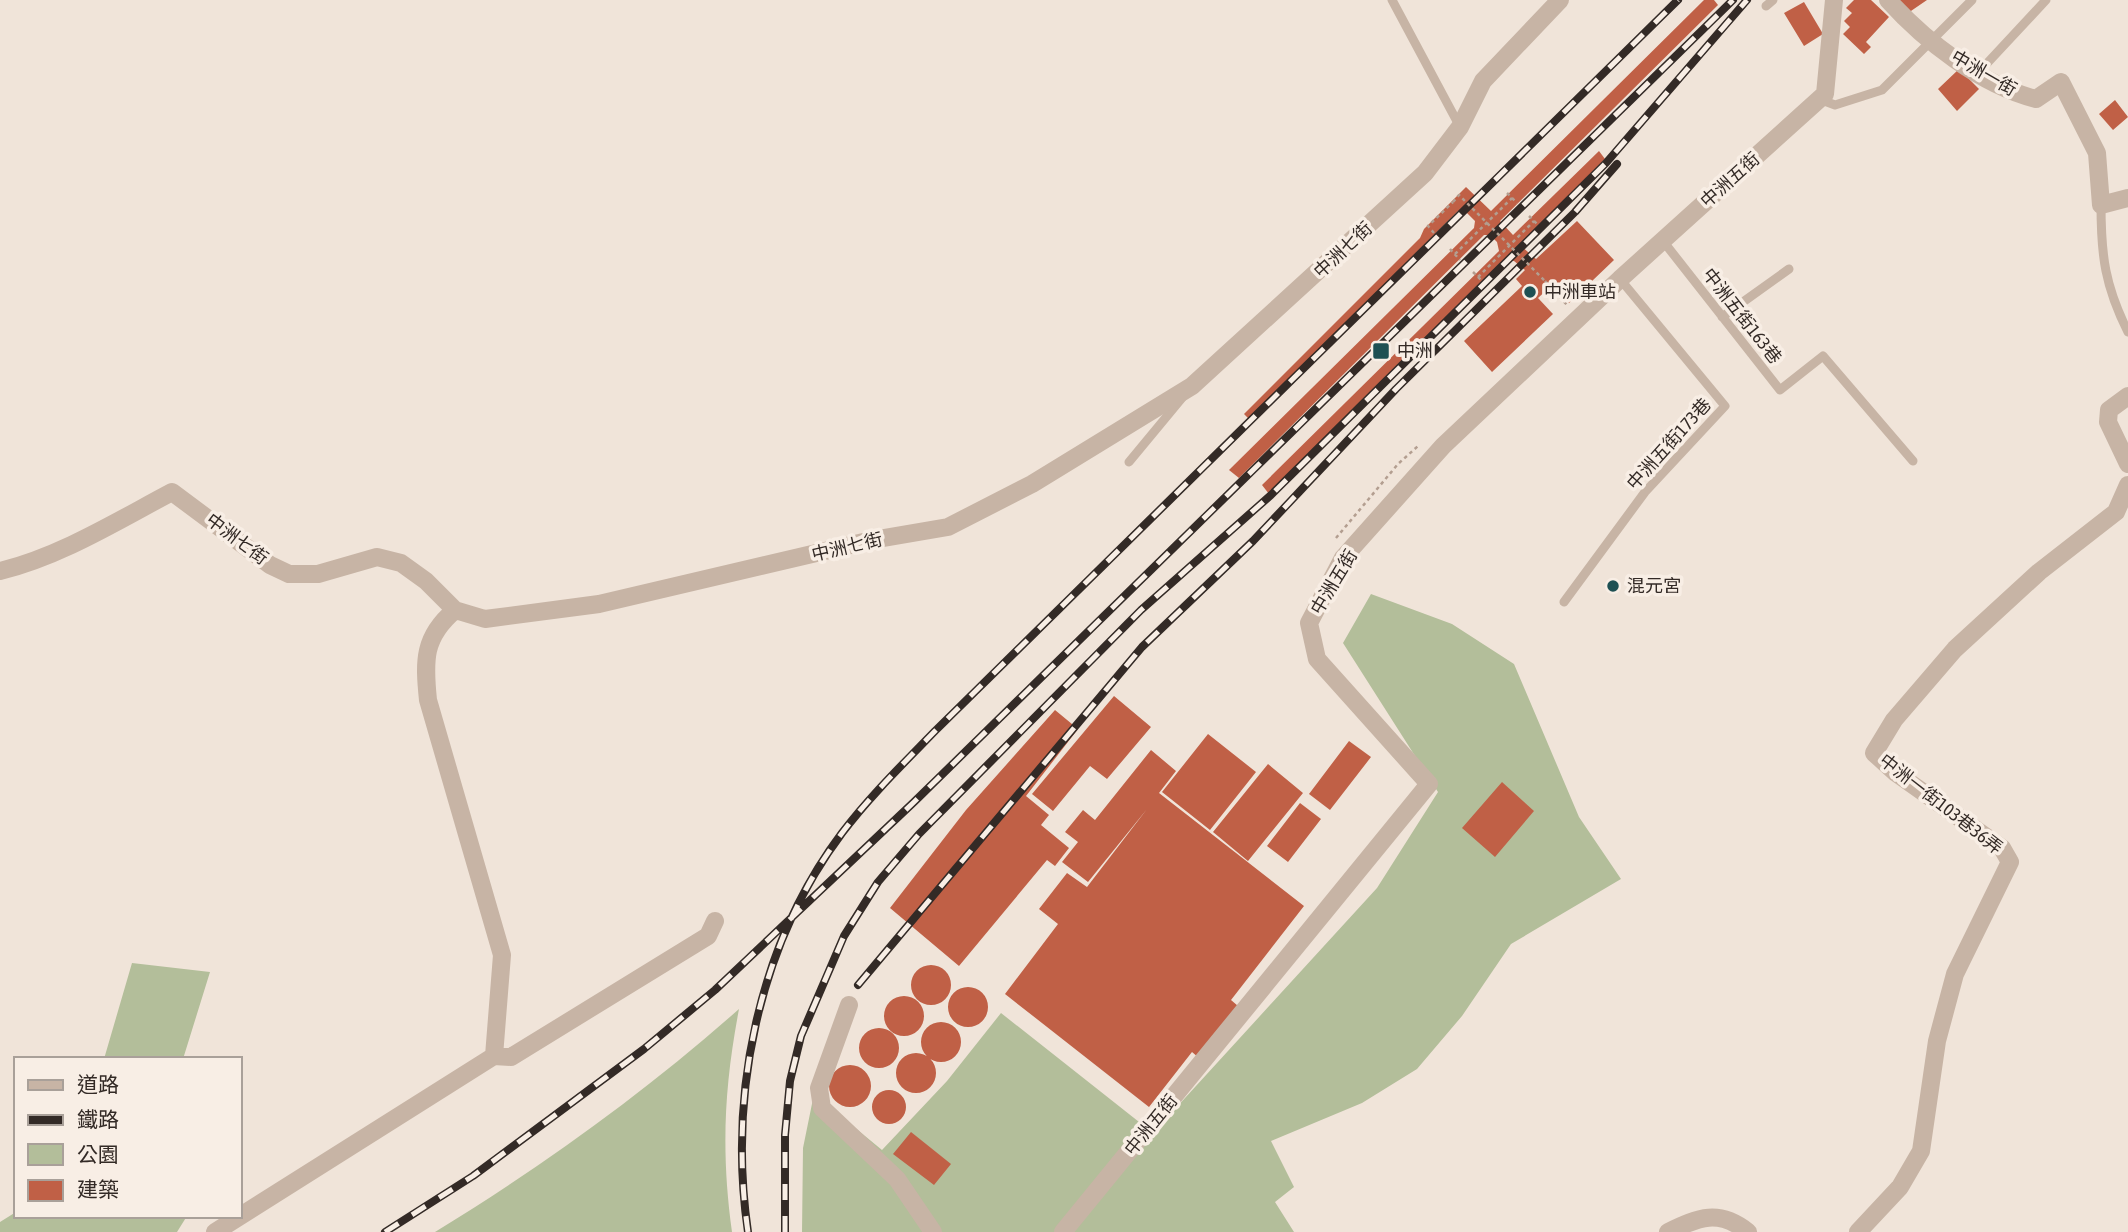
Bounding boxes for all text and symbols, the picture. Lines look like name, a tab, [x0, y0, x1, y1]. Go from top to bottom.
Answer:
street label: 中洲一街	[1948, 45, 2021, 100]
street label: 中洲五街	[1696, 148, 1763, 212]
street label: 中洲七街	[1309, 217, 1376, 282]
street label: 中洲五街163巷	[1699, 264, 1786, 368]
place label: 中洲車站	[1544, 281, 1616, 302]
marker: 中洲車站	[1522, 284, 1538, 300]
place label: 中洲	[1397, 340, 1433, 361]
marker: 中洲	[1371, 341, 1391, 361]
street label: 中洲五街173巷	[1622, 394, 1715, 494]
street label: 中洲七街	[202, 509, 272, 569]
street label: 中洲七街	[809, 528, 884, 565]
street label: 中洲五街	[1306, 545, 1361, 618]
place label: 混元宮	[1627, 575, 1681, 596]
marker: 混元宮	[1605, 578, 1621, 594]
street label: 中洲一街103巷36弄	[1876, 749, 2007, 858]
legend	[14, 1057, 242, 1218]
text: 道路	[77, 1072, 119, 1096]
street label: 中洲五街	[1120, 1090, 1181, 1159]
text: 鐵路	[77, 1107, 119, 1131]
text: 公園	[77, 1142, 119, 1166]
text: 建築	[77, 1177, 119, 1201]

